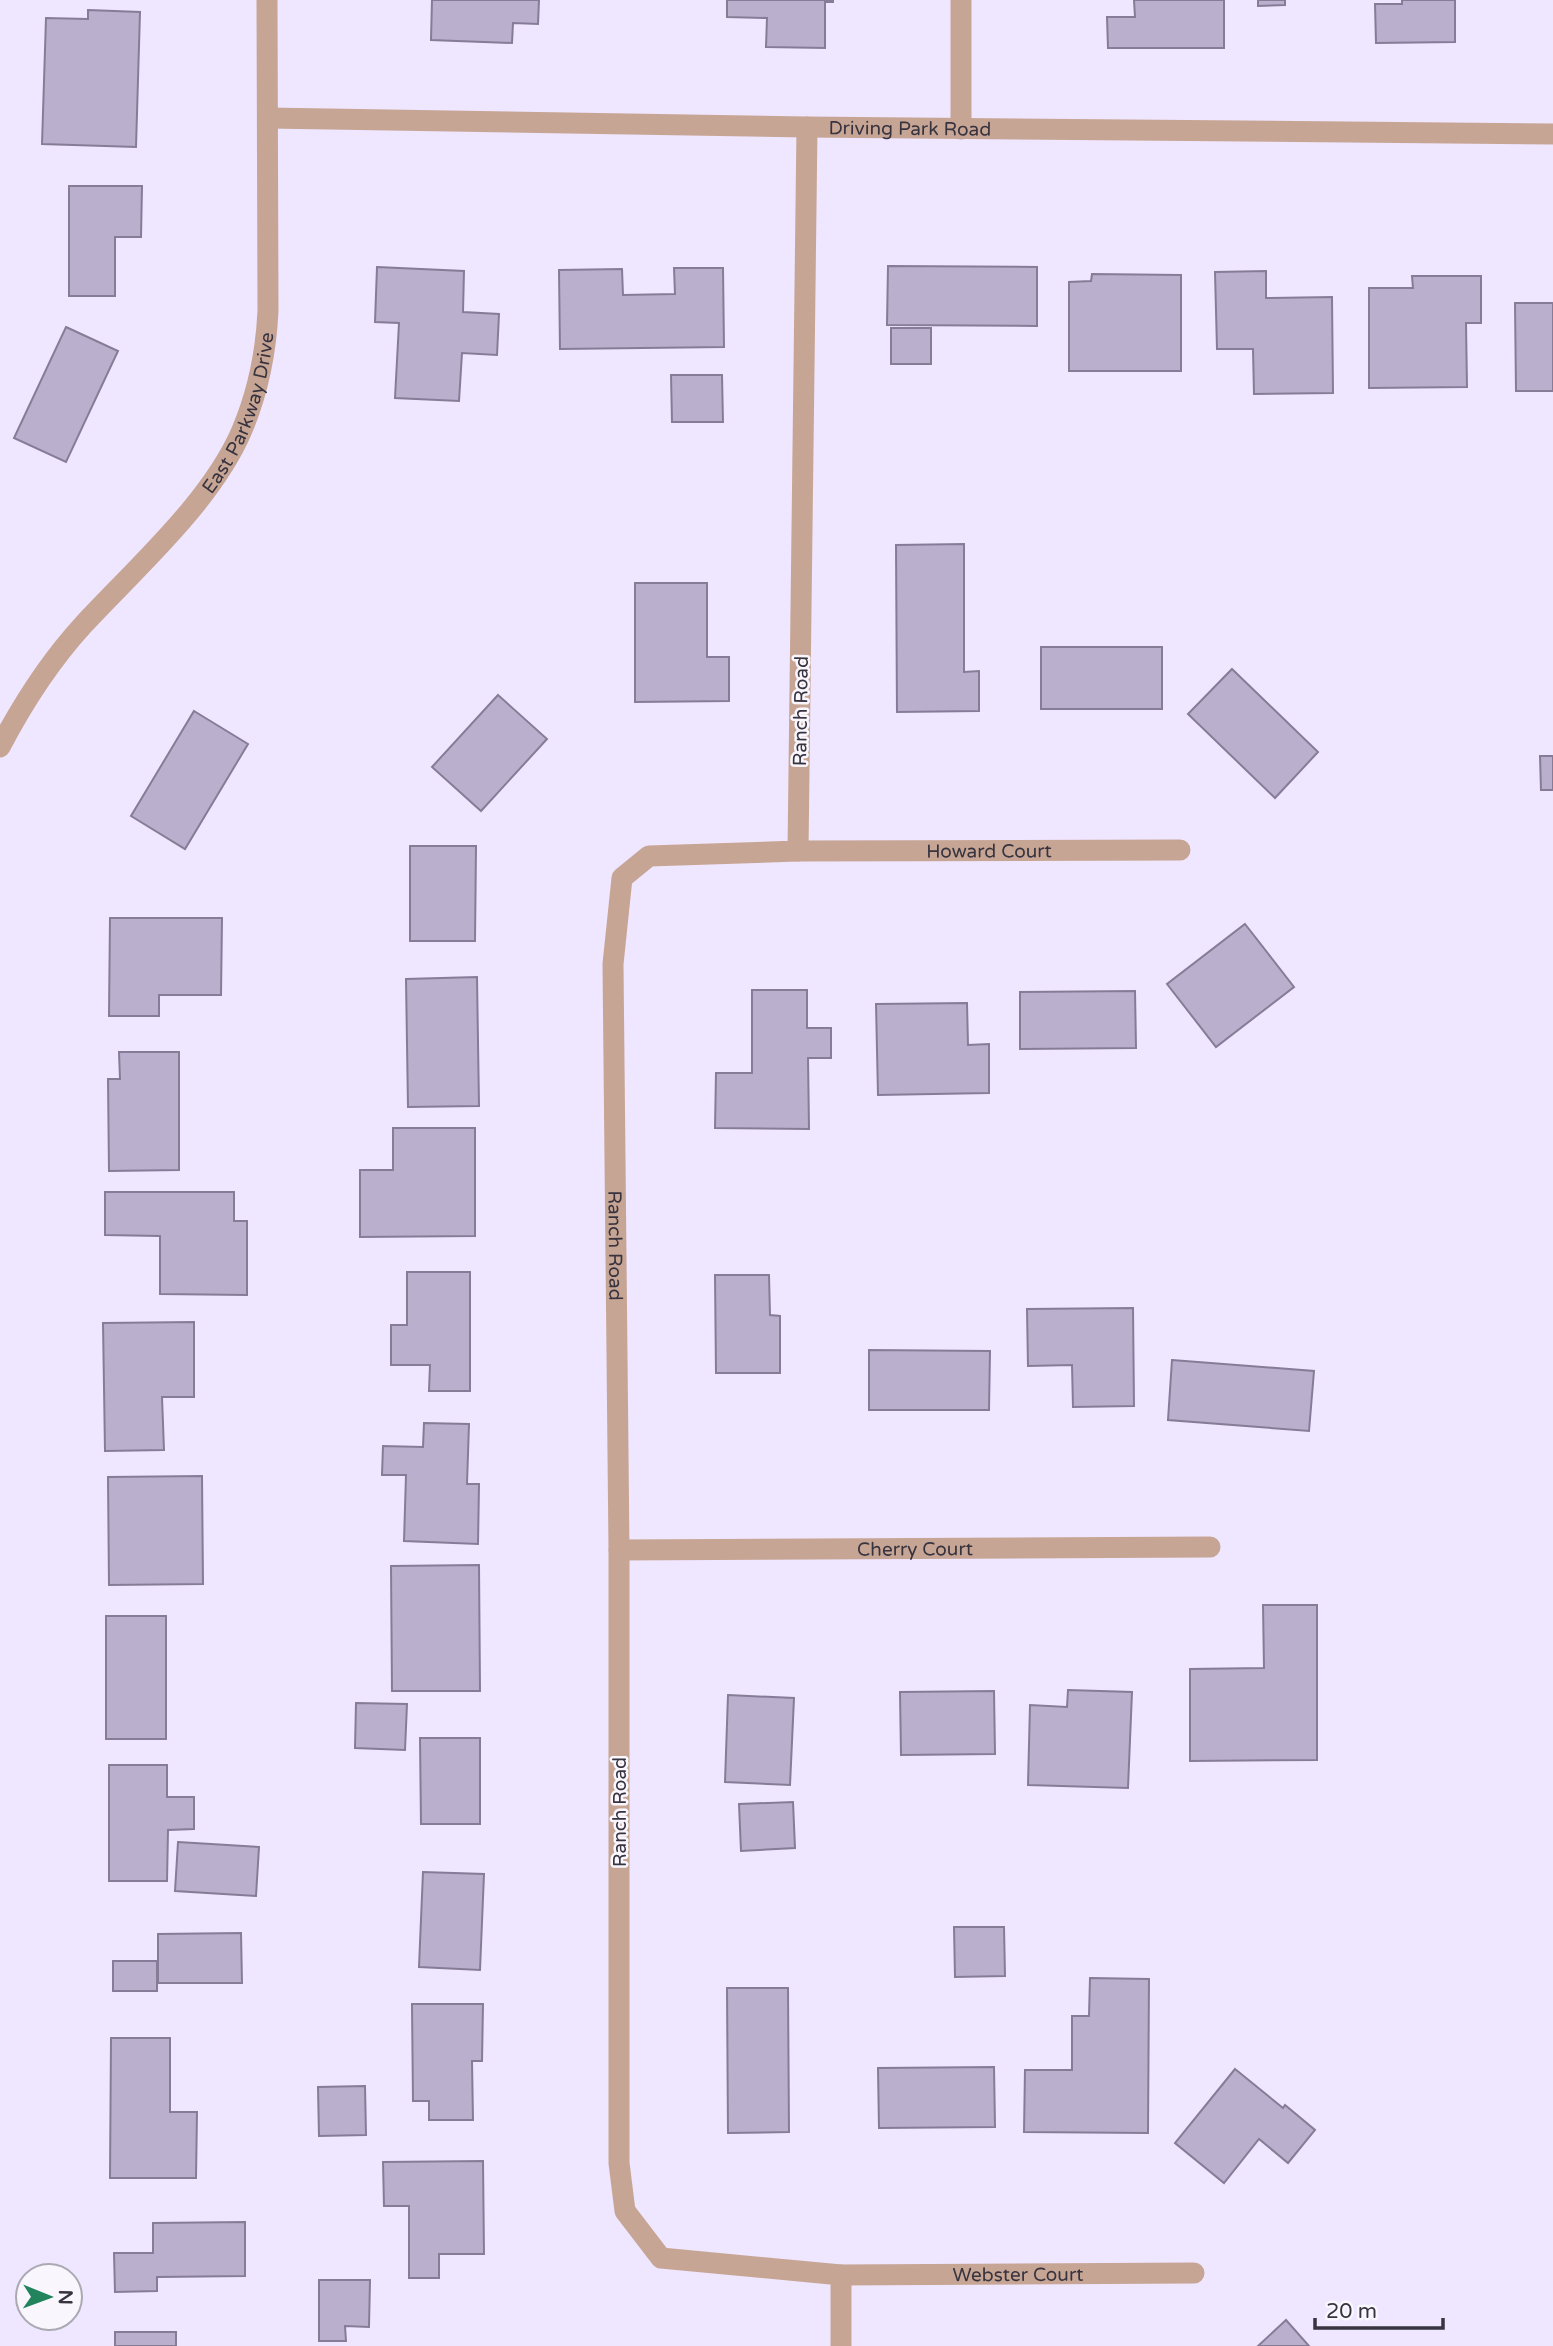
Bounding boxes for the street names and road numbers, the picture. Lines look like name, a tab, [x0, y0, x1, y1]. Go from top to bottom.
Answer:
street label: Driving Park Road	[828, 117, 991, 141]
street label: East Parkway Drive	[198, 331, 278, 498]
street label: Ranch Road	[789, 656, 813, 766]
street label: Howard Court	[926, 840, 1052, 863]
street label: Ranch Road	[603, 1190, 626, 1301]
street label: Cherry Court	[857, 1538, 973, 1561]
street label: Ranch Road	[609, 1757, 631, 1867]
street label: Webster Court	[952, 2264, 1084, 2286]

